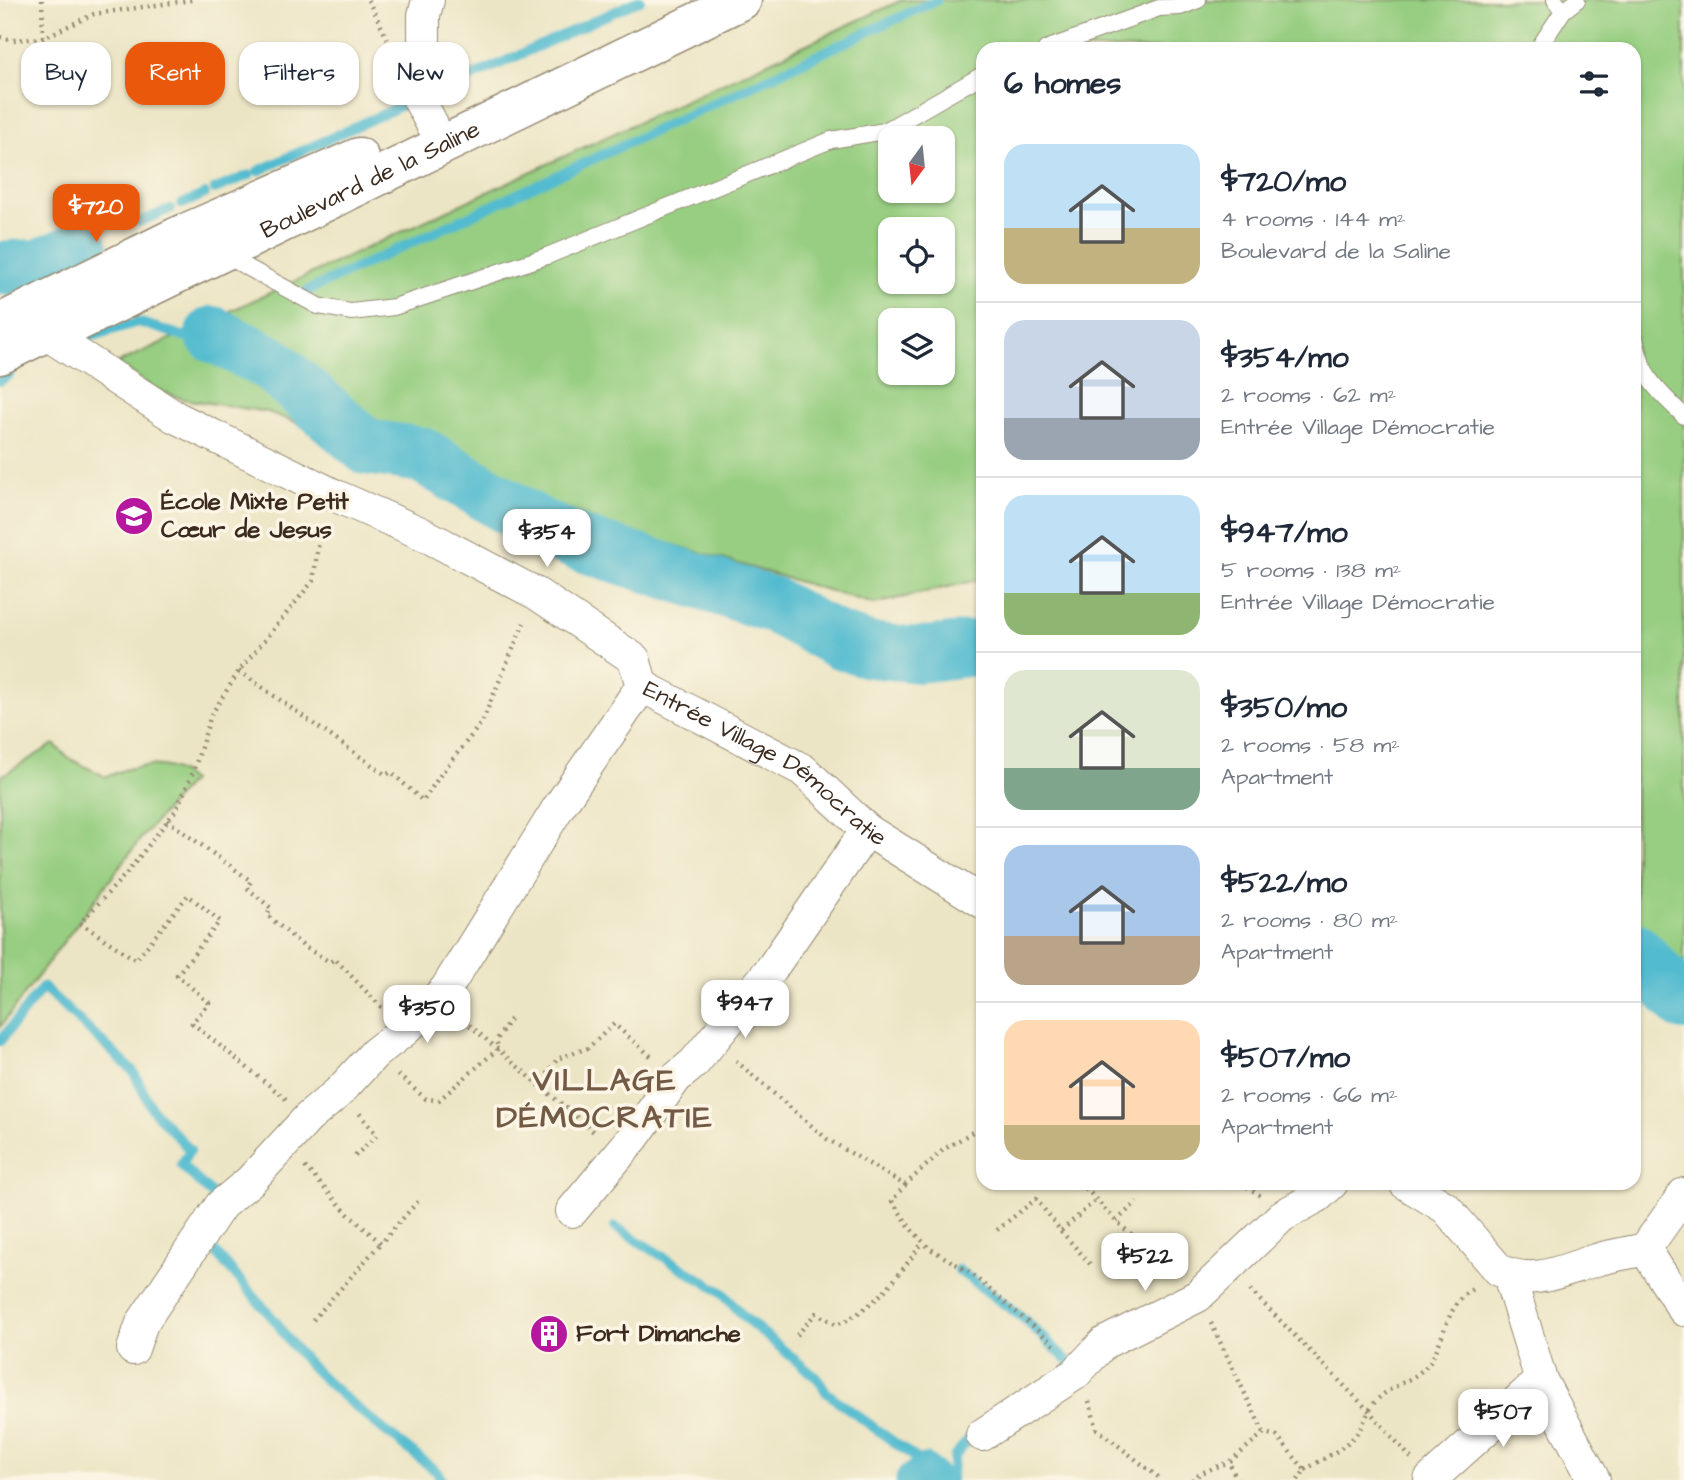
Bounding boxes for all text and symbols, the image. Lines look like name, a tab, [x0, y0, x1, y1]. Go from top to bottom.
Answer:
chip: Buy	[21, 42, 111, 105]
chip: Rent	[125, 42, 225, 105]
chip: Filters	[239, 42, 359, 105]
chip: New	[373, 42, 469, 105]
text: 6 homes	[1004, 63, 1121, 105]
icon: filters	[1575, 65, 1613, 103]
street label: Boulevard de la Saline	[255, 112, 486, 248]
north arrow	[878, 126, 956, 203]
map controls	[878, 126, 955, 385]
text: $720/mo	[1221, 161, 1346, 203]
icon: home	[1060, 172, 1144, 256]
pin: $720	[55, 184, 137, 244]
text: $720	[69, 191, 123, 223]
text: 4 rooms · 144 m²	[1221, 203, 1406, 235]
button: locate	[878, 217, 955, 294]
text: Boulevard de la Saline	[1221, 235, 1451, 267]
button: layers	[878, 308, 955, 385]
text: $354/mo	[1221, 337, 1349, 379]
icon: home	[1060, 348, 1144, 432]
text: 2 rooms · 62 m²	[1221, 379, 1396, 411]
text: Entrée Village Démocratie	[1221, 411, 1495, 443]
place label: École Mixte Petit Cœur de Jesus	[161, 485, 349, 547]
school or university icon: École Mixte Petit Cœur de Jesus	[113, 495, 155, 537]
pin: $354	[506, 510, 588, 569]
text: $947/mo	[1221, 512, 1348, 554]
text: $354	[519, 516, 575, 548]
icon: home	[1060, 523, 1144, 607]
text: 5 rooms · 138 m²	[1221, 554, 1401, 586]
text: Entrée Village Démocratie	[1221, 586, 1495, 618]
street label: Entrée Village Démocratie	[637, 672, 893, 855]
text: $350/mo	[1221, 687, 1347, 729]
icon: home	[1060, 698, 1144, 782]
text: 2 rooms · 58 m²	[1221, 729, 1400, 761]
text: Apartment	[1221, 761, 1333, 793]
text: $522/mo	[1221, 862, 1347, 904]
icon: home	[1060, 873, 1144, 957]
text: 2 rooms · 80 m²	[1221, 904, 1398, 936]
text: Apartment	[1221, 936, 1333, 968]
pin: $947	[704, 981, 786, 1040]
pin: $350	[386, 986, 468, 1045]
text: $947	[717, 987, 773, 1019]
text: $350	[399, 992, 455, 1024]
text: $507/mo	[1221, 1037, 1350, 1079]
icon: home	[1060, 1048, 1144, 1132]
district label: VILLAGE DÉMOCRATIE	[496, 1058, 714, 1140]
text: 2 rooms · 66 m²	[1221, 1079, 1398, 1111]
text: Apartment	[1221, 1111, 1333, 1143]
pin: $522	[1104, 1234, 1186, 1293]
text: $522	[1117, 1240, 1173, 1272]
building icon: Fort Dimanche	[528, 1313, 570, 1355]
place label: Fort Dimanche	[576, 1317, 741, 1351]
pin: $507	[1462, 1390, 1544, 1449]
text: $507	[1474, 1396, 1532, 1428]

